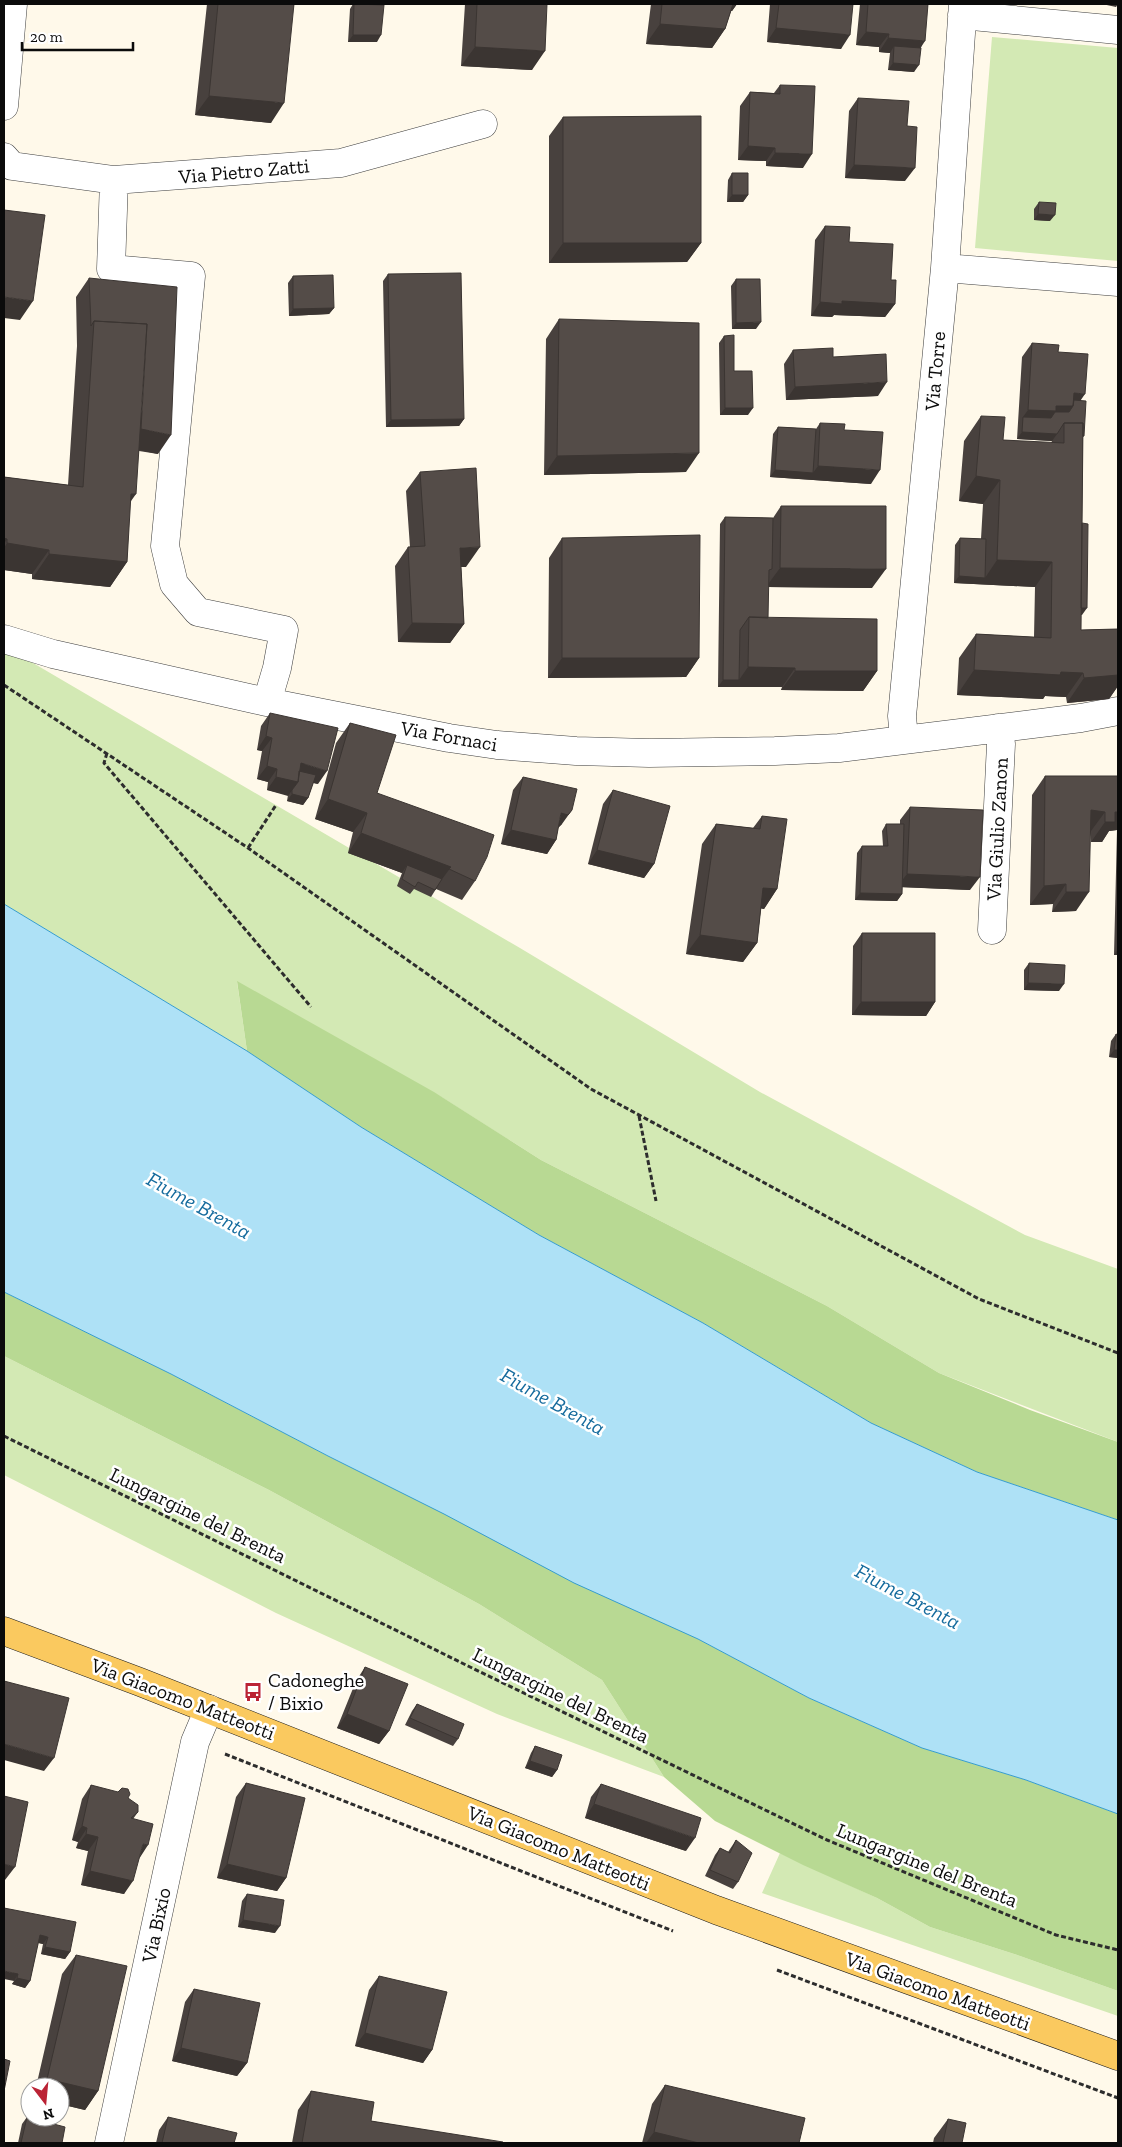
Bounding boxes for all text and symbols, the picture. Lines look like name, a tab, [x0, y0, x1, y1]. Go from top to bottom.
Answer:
scale bar	[22, 20, 134, 52]
text: 20 m	[30, 28, 63, 46]
street label: Via Pietro Zatti	[177, 153, 311, 189]
street label: Via Torre	[919, 330, 950, 413]
street label: Via Fornaci	[398, 716, 500, 756]
street label: Via Giulio Zanon	[981, 756, 1013, 902]
water label: Fiume Brenta	[142, 1166, 256, 1244]
water label: Fiume Brenta	[496, 1362, 610, 1440]
street label: Lungargine del Brenta	[106, 1462, 290, 1568]
water label: Fiume Brenta	[851, 1558, 965, 1634]
street label: Lungargine del Brenta	[469, 1642, 653, 1748]
street label: Via Giacomo Matteotti	[87, 1652, 279, 1745]
place label: Cadoneghe / Bixio	[268, 1668, 364, 1715]
bus stop icon: Cadoneghe / Bixio	[242, 1681, 264, 1703]
street label: Via Giacomo Matteotti	[463, 1800, 654, 1896]
street label: Lungargine del Brenta	[833, 1818, 1021, 1912]
street label: Via Bixio	[136, 1885, 176, 1966]
street label: Via Giacomo Matteotti	[841, 1946, 1034, 2036]
north arrow	[20, 2077, 70, 2127]
text: N	[41, 2104, 56, 2124]

